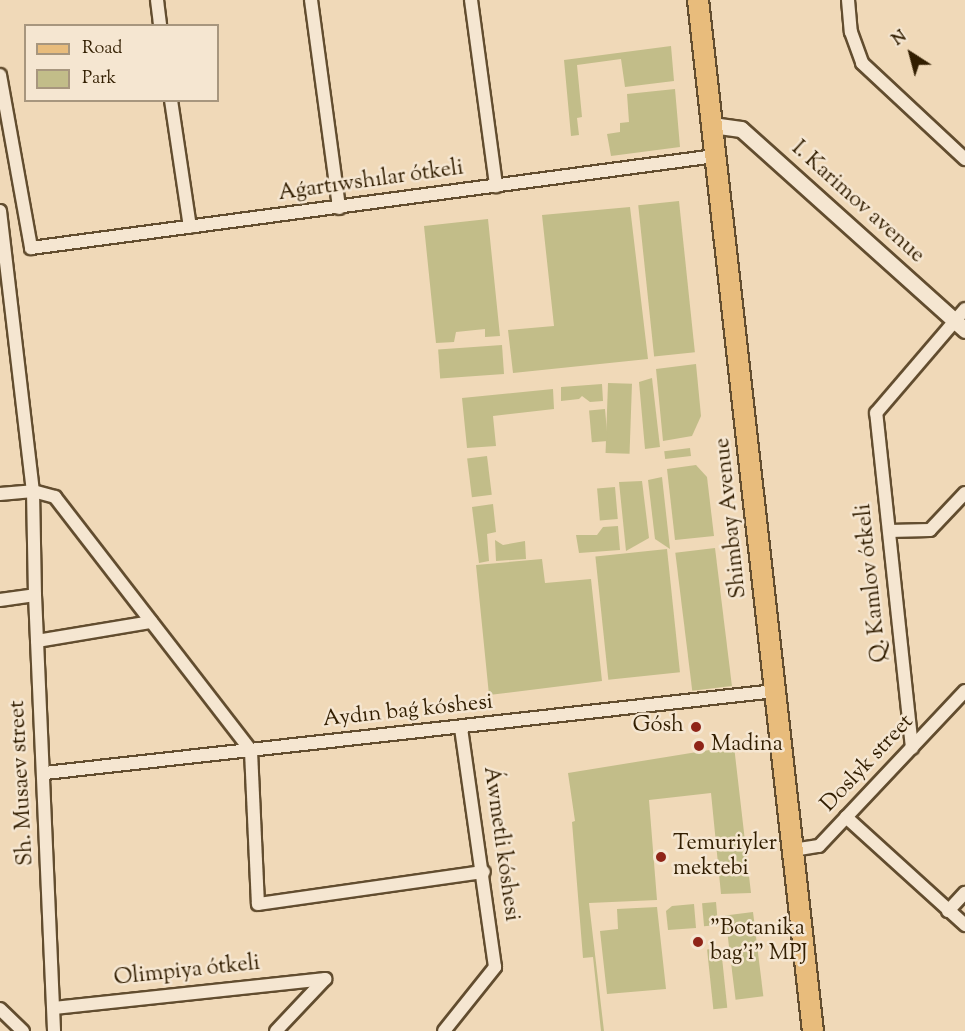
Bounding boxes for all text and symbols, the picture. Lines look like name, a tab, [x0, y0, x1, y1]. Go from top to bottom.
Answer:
legend	[24, 24, 219, 102]
north arrow	[881, 24, 941, 84]
text: N	[888, 26, 912, 52]
text: Road	[82, 36, 122, 62]
text: Park	[82, 66, 116, 92]
street label: I. Karimov avenue	[785, 136, 929, 270]
street label: Aǵartıwshılar ótkeli	[277, 156, 465, 208]
street label: Shimbay Avenue	[710, 436, 754, 600]
street label: Q. Kamlov ótkeli	[852, 502, 894, 664]
street label: Aydın baǵ kóshesi	[322, 690, 494, 734]
street label: Sh. Musaev street	[5, 700, 41, 866]
street label: Doslyk street	[816, 710, 920, 818]
place label: Gósh	[632, 714, 684, 740]
marker: Gósh	[689, 720, 703, 734]
place label: Madina	[711, 733, 783, 759]
marker: Madina	[692, 739, 706, 753]
street label: Áwmetli kóshesi	[476, 765, 524, 923]
place label: Temuriyler mektebi	[673, 831, 777, 882]
marker: Temuriyler mektebi	[654, 850, 668, 864]
place label: "Botanika bag'i" MPJ	[710, 916, 807, 968]
marker: "Botanika bag'i" MPJ	[691, 935, 705, 949]
street label: Olimpiya ótkeli	[113, 951, 261, 993]

